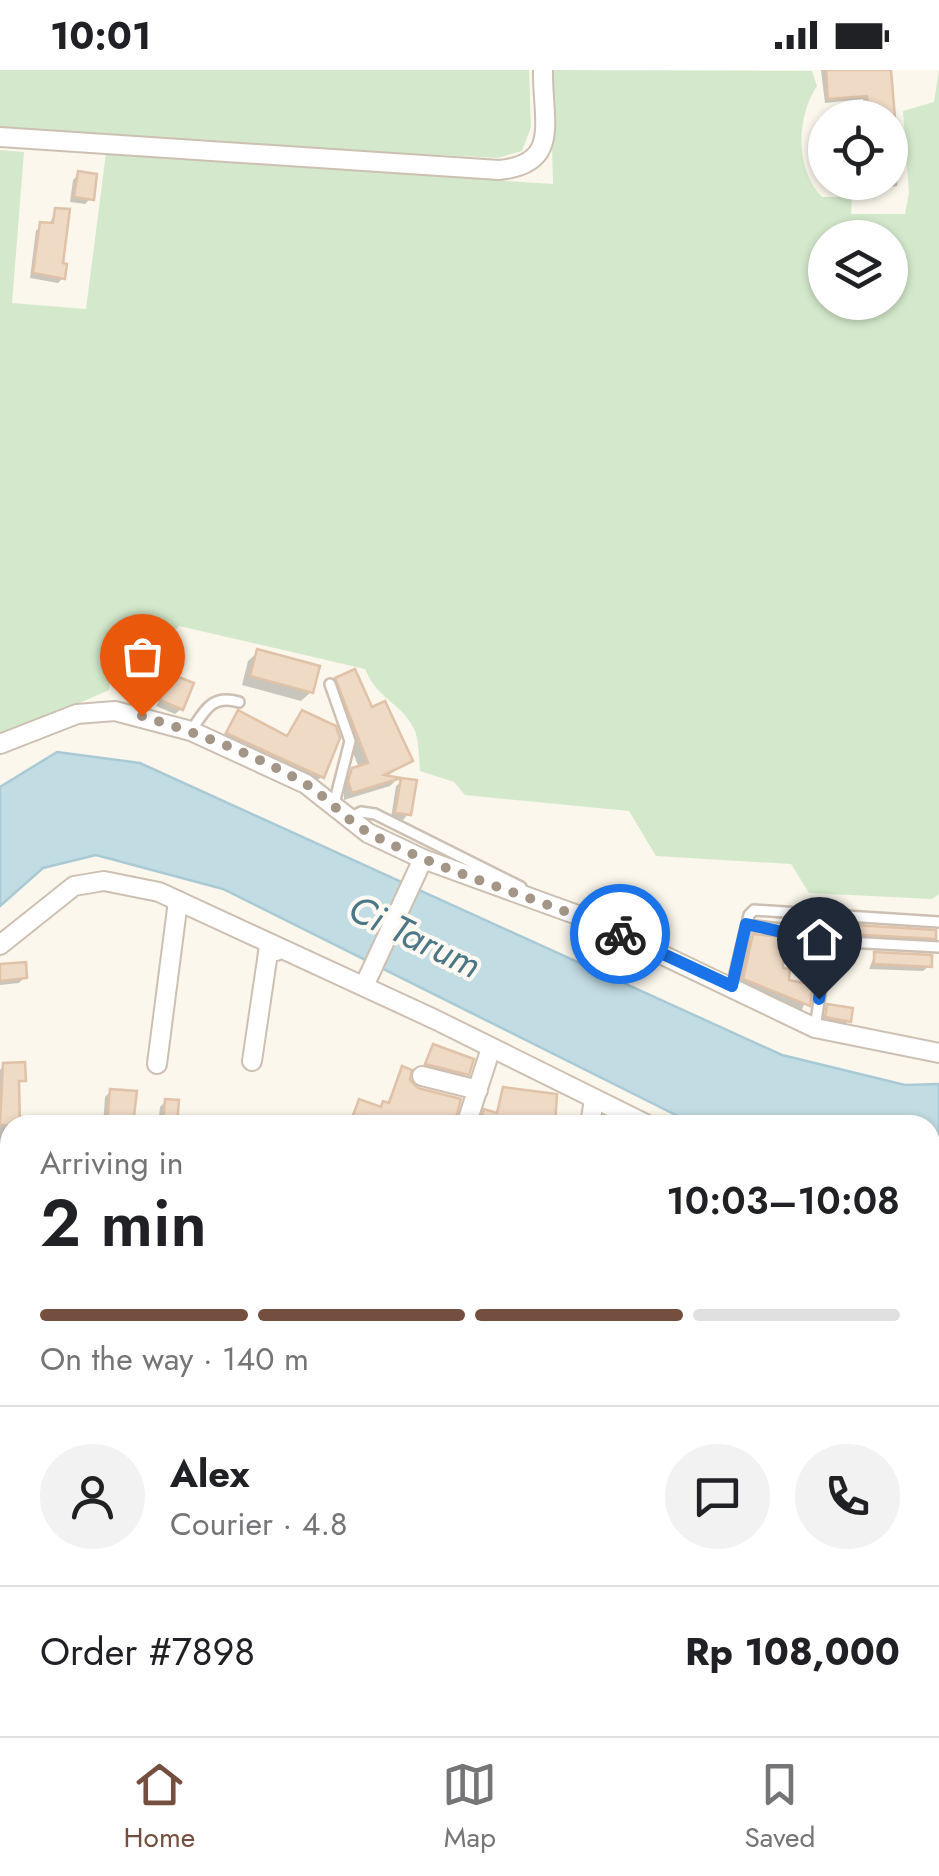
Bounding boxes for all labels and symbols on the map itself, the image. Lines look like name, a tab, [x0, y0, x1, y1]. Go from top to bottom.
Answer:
pin	[100, 614, 185, 717]
water label: Ci Tarum	[339, 880, 491, 992]
courier	[570, 884, 670, 984]
pin	[777, 897, 862, 1000]

